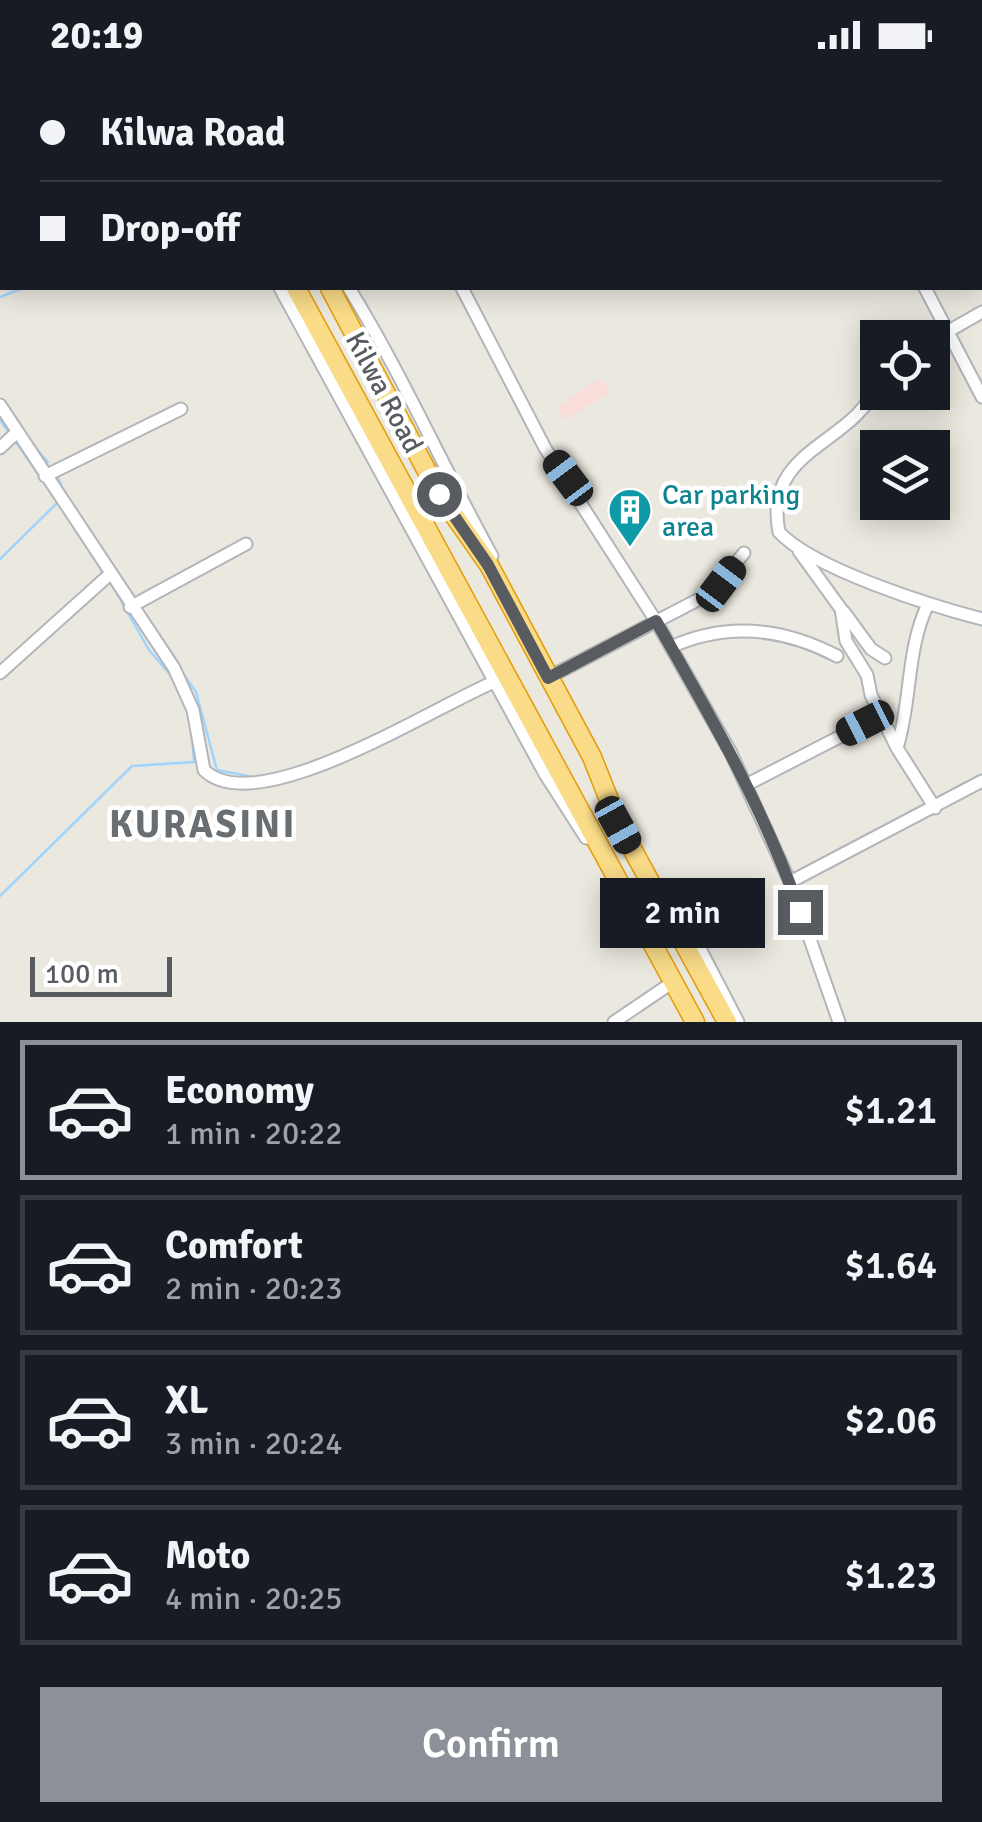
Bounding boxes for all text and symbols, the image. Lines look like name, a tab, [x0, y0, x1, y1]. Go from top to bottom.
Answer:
text: 20:19	[50, 12, 143, 59]
text: Kilwa Road	[100, 109, 285, 156]
text: Drop-off	[100, 205, 240, 252]
map controls	[860, 320, 950, 520]
button: locate	[860, 320, 950, 410]
street label: Kilwa Road	[338, 326, 430, 459]
button: layers	[860, 430, 950, 520]
car	[538, 445, 598, 511]
route start	[417, 472, 462, 517]
place label: Car parking area	[662, 478, 800, 544]
building icon: Car parking area	[607, 487, 653, 548]
car	[691, 551, 751, 617]
car	[831, 696, 899, 750]
car	[590, 791, 646, 859]
district label: KURASINI	[109, 801, 297, 848]
callout: 2 min	[600, 877, 765, 947]
route end	[778, 890, 823, 935]
text: 2 min	[644, 893, 721, 932]
scale bar	[30, 952, 172, 996]
text: 100 m	[45, 957, 119, 991]
icon: car	[45, 1065, 135, 1155]
text: Economy	[165, 1067, 314, 1114]
text: $1.21	[844, 1087, 937, 1134]
text: 1 min · 20:22	[165, 1114, 343, 1153]
icon: car	[45, 1220, 135, 1310]
text: Comfort	[165, 1222, 303, 1269]
text: $1.64	[844, 1242, 937, 1289]
text: 2 min · 20:23	[165, 1269, 343, 1308]
icon: car	[45, 1375, 135, 1465]
text: XL	[165, 1377, 208, 1424]
text: $2.06	[844, 1397, 937, 1444]
text: 3 min · 20:24	[165, 1424, 343, 1463]
icon: car	[45, 1530, 135, 1620]
text: Moto	[165, 1532, 250, 1579]
text: $1.23	[844, 1552, 937, 1599]
text: 4 min · 20:25	[165, 1579, 343, 1618]
button: Confirm	[40, 1687, 942, 1802]

